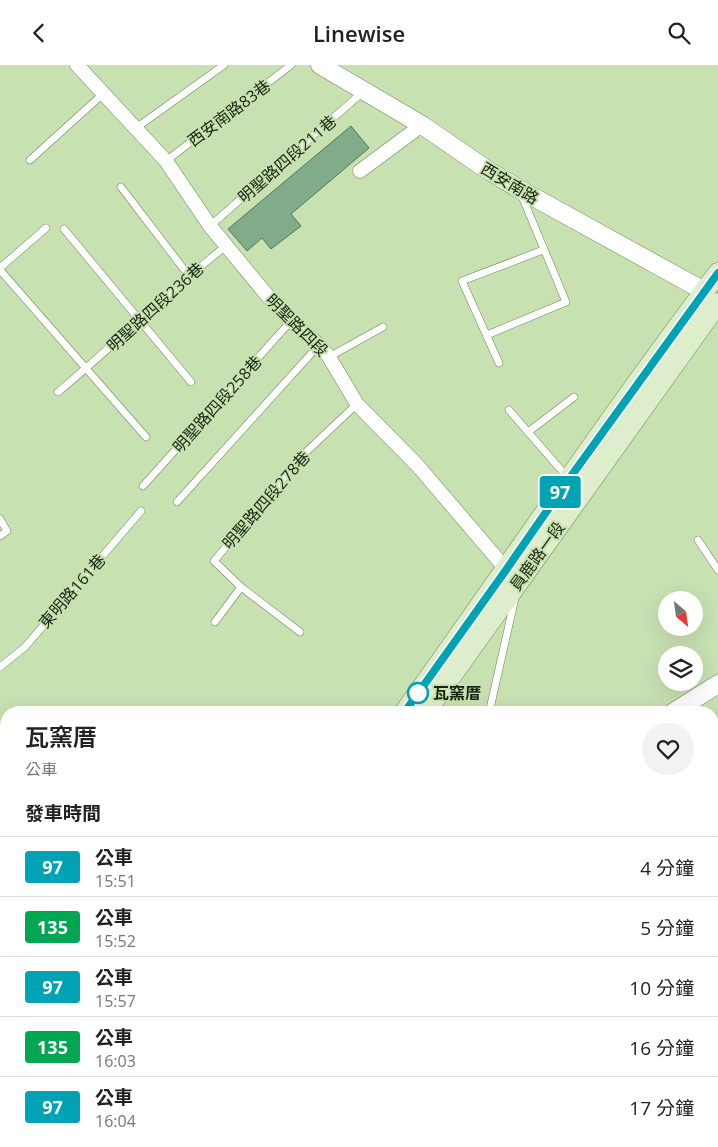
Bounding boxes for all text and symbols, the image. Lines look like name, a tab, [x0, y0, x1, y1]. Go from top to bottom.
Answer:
text: Linewise	[313, 18, 405, 48]
icon: back	[25, 19, 53, 47]
icon: search	[665, 19, 693, 47]
street label: 西安南路83巷	[183, 75, 275, 151]
street label: 明聖路四段211巷	[233, 110, 341, 208]
street label: 西安南路	[477, 157, 543, 209]
street label: 明聖路四段236巷	[102, 258, 208, 356]
street label: 明聖路四段	[261, 289, 333, 361]
street label: 明聖路四段258巷	[168, 351, 266, 457]
street label: 明聖路四段278巷	[217, 446, 315, 554]
line badge: 97	[538, 476, 582, 508]
text: 97	[550, 480, 570, 504]
street label: 員鹿路一段	[505, 517, 569, 595]
street label: 東明路161巷	[34, 549, 110, 633]
north arrow	[658, 591, 702, 636]
map controls	[658, 591, 703, 691]
button: layers	[658, 646, 703, 691]
marker: 瓦窯厝	[407, 682, 429, 704]
place label: 瓦窯厝	[433, 682, 481, 704]
text: 瓦窯厝	[25, 720, 97, 753]
button: heart	[642, 723, 694, 775]
text: 公車	[25, 758, 57, 780]
text: 發車時間	[25, 800, 101, 826]
text: 公車	[95, 844, 133, 870]
text: 97	[42, 855, 63, 879]
text: 4 分鐘	[640, 855, 694, 881]
text: 15:51	[95, 870, 136, 892]
text: 公車	[95, 904, 133, 930]
text: 135	[37, 915, 68, 939]
text: 5 分鐘	[640, 915, 694, 941]
text: 15:52	[95, 930, 136, 952]
text: 公車	[95, 964, 133, 990]
text: 97	[42, 975, 63, 999]
text: 10 分鐘	[629, 975, 694, 1001]
text: 15:57	[95, 990, 136, 1012]
text: 公車	[95, 1024, 133, 1050]
text: 135	[37, 1035, 68, 1059]
text: 16 分鐘	[629, 1035, 694, 1061]
text: 16:03	[95, 1050, 136, 1072]
text: 公車	[95, 1084, 133, 1110]
text: 97	[42, 1095, 63, 1119]
text: 17 分鐘	[629, 1095, 694, 1121]
text: 16:04	[95, 1110, 136, 1132]

